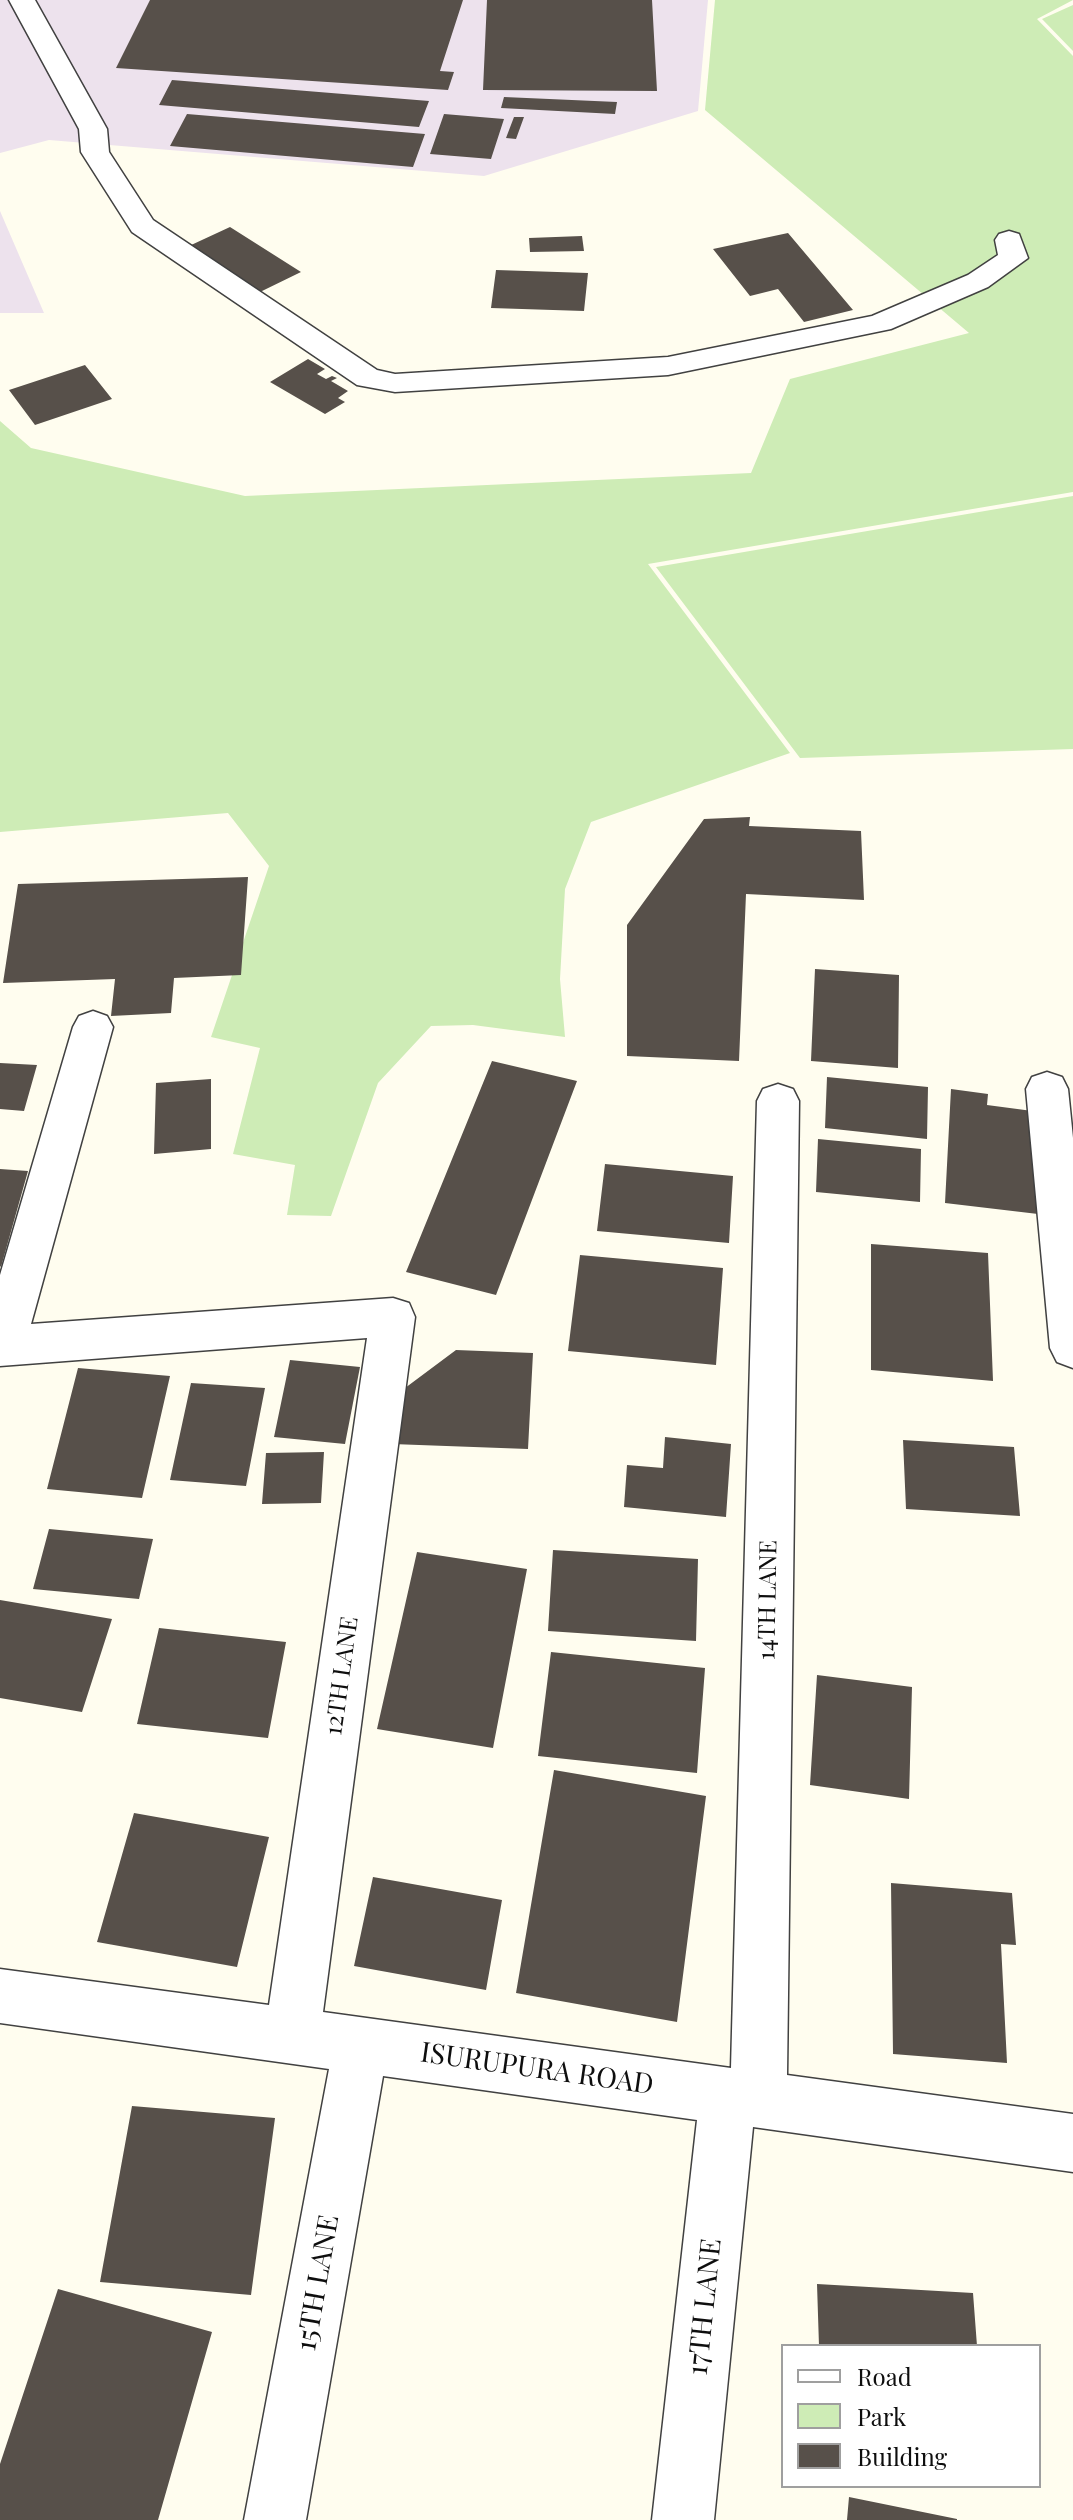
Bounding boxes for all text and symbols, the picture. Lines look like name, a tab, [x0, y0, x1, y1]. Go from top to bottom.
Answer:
street label: 14TH LANE	[753, 1540, 783, 1660]
street label: 12TH LANE	[319, 1615, 365, 1737]
street label: ISURUPURA ROAD	[418, 2036, 656, 2102]
street label: 15TH LANE	[290, 2212, 346, 2354]
street label: 17TH LANE	[681, 2237, 729, 2377]
legend	[781, 2344, 1041, 2488]
text: Road	[857, 2360, 912, 2392]
text: Park	[857, 2400, 906, 2432]
text: Building	[857, 2440, 947, 2472]

